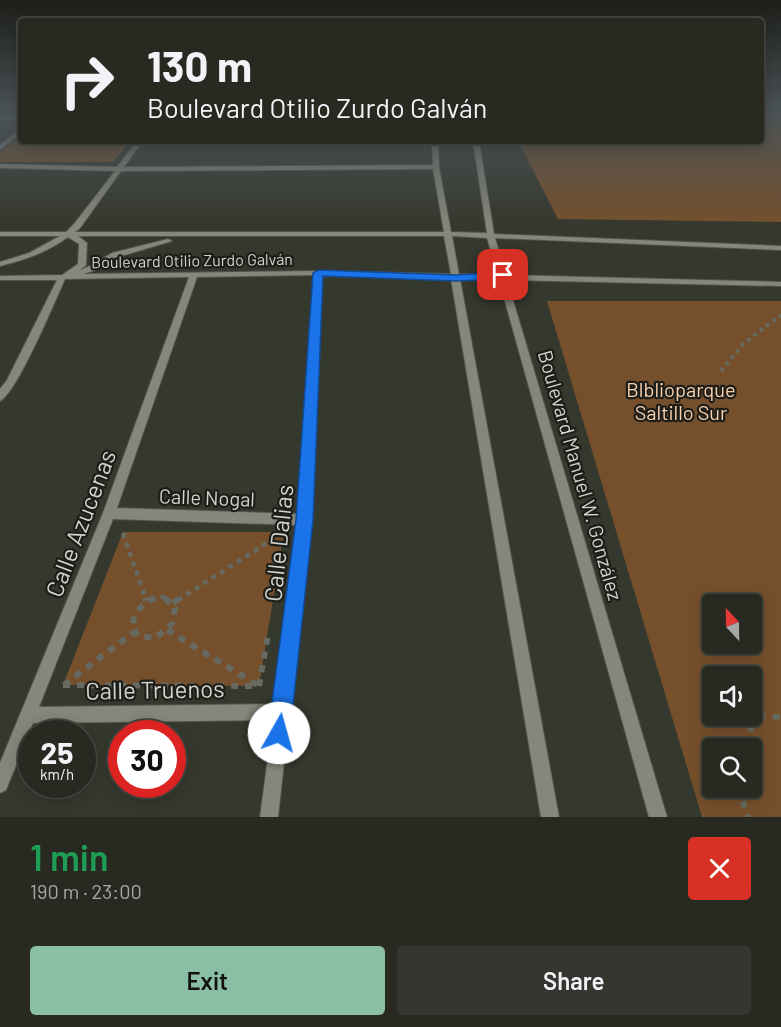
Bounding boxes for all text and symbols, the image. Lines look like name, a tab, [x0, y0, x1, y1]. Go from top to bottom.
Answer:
text: 130 m	[147, 40, 252, 90]
icon: right	[48, 42, 126, 120]
text: Boulevard Otilio Zurdo Galván	[147, 91, 487, 123]
street label: Boulevard Otilio Zurdo Galván	[91, 249, 293, 271]
pin	[477, 249, 528, 300]
icon: arrive	[486, 258, 519, 291]
street label: Boulevard Manuel W. González	[534, 347, 628, 603]
park label: Blblioparque Saltillo Sur	[626, 377, 736, 424]
street label: Calle Azucenas	[39, 445, 121, 601]
street label: Calle Nogal	[159, 483, 255, 511]
street label: Calle Dalias	[257, 483, 299, 603]
north arrow	[702, 594, 762, 654]
map controls	[702, 594, 762, 798]
button: sound	[702, 666, 762, 726]
street label: Calle Truenos	[85, 673, 225, 705]
position arrow	[247, 701, 311, 765]
speed limit sign: 30	[108, 720, 186, 798]
text: 25	[41, 734, 73, 770]
button: search	[702, 738, 762, 798]
text: km/h	[40, 765, 74, 783]
text: 1 min	[30, 835, 109, 878]
button: close	[688, 837, 751, 900]
text: 190 m · 23:00	[30, 879, 142, 903]
button: Exit	[30, 946, 385, 1015]
button: Share	[397, 946, 751, 1015]

